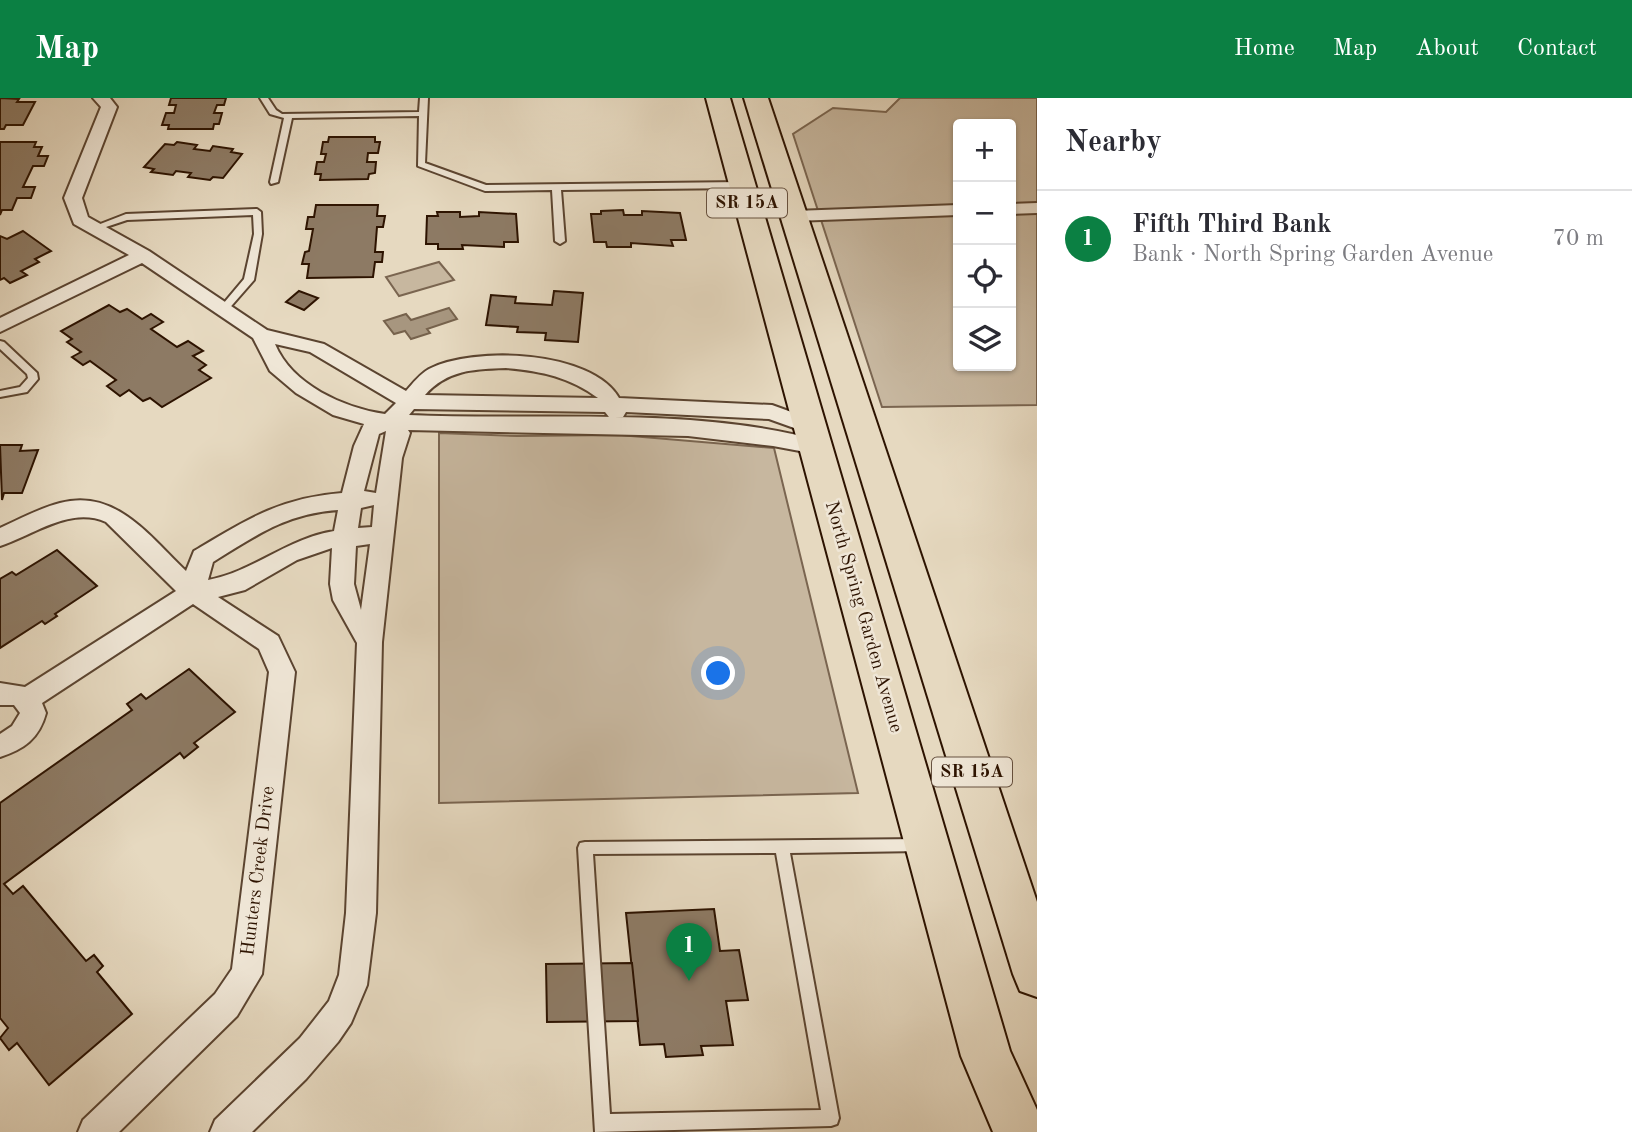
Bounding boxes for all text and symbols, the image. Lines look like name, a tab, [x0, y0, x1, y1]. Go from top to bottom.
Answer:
text: Map	[35, 33, 99, 66]
text: Home	[1234, 37, 1295, 61]
text: Map	[1333, 37, 1377, 61]
text: About	[1415, 37, 1479, 61]
text: Contact	[1517, 37, 1597, 61]
map controls	[953, 119, 1016, 371]
button: +	[953, 119, 1016, 182]
text: Nearby	[1065, 128, 1162, 158]
button: −	[953, 182, 1016, 245]
road number: SR 15A	[707, 188, 787, 218]
text: Fifth Third Bank	[1132, 212, 1332, 238]
text: 1	[1081, 227, 1095, 250]
text: 70 m	[1553, 227, 1604, 250]
text: Bank · North Spring Garden Avenue	[1132, 243, 1493, 266]
button: locate	[953, 245, 1016, 308]
button: layers	[953, 308, 1016, 371]
street label: North Spring Garden Avenue	[821, 499, 905, 735]
your location	[701, 656, 735, 690]
road number: SR 15A	[932, 758, 1012, 786]
street label: Hunters Creek Drive	[239, 785, 279, 957]
pin: 1	[666, 923, 712, 981]

